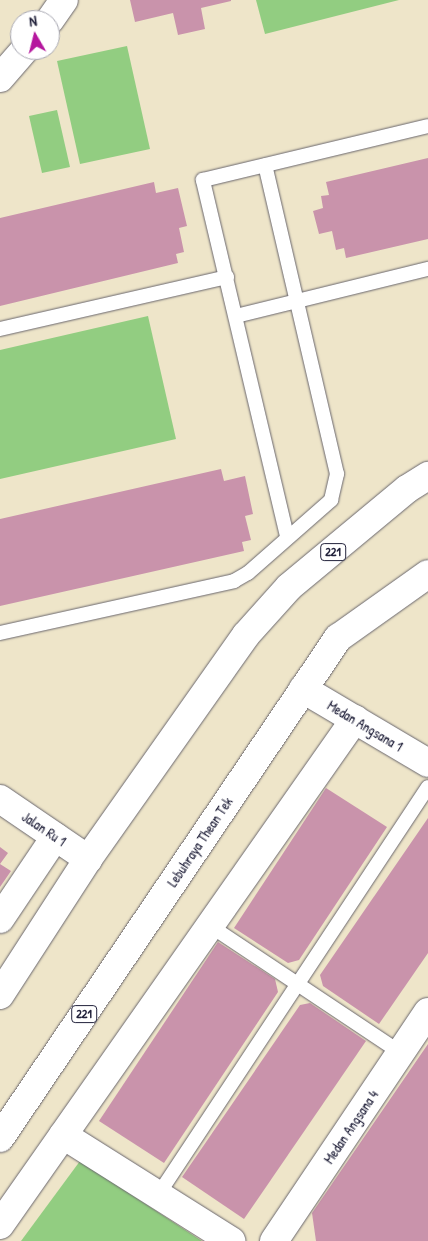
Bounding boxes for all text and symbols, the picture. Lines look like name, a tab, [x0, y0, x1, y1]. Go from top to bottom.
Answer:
north arrow	[10, 10, 60, 60]
text: N	[28, 11, 38, 31]
road number: 221	[319, 542, 347, 562]
street label: Medan Angsana 1	[324, 697, 406, 755]
street label: Lebuhraya Thean Tek	[164, 794, 236, 890]
street label: Jalan Ru 1	[19, 808, 69, 850]
road number: 221	[70, 1004, 98, 1024]
street label: Medan Angsana 4	[320, 1087, 382, 1167]

